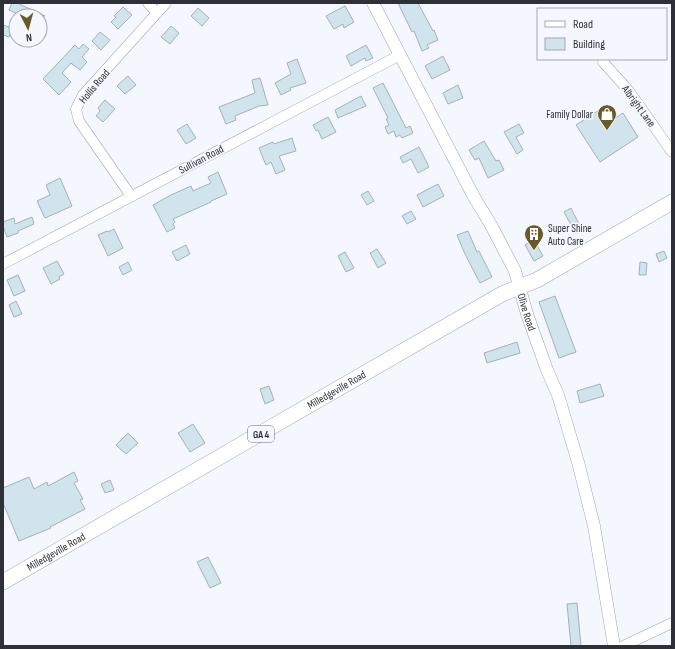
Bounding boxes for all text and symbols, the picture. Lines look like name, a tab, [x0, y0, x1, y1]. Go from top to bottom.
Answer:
north arrow	[8, 8, 48, 48]
legend	[537, 8, 667, 60]
text: Road	[573, 17, 593, 32]
text: N	[25, 31, 33, 44]
text: Building	[573, 37, 605, 52]
street label: Hollis Road	[76, 66, 113, 106]
street label: Albright Lane	[619, 82, 658, 130]
shop icon: Family Dollar	[596, 103, 618, 131]
place label: Family Dollar	[546, 108, 593, 121]
street label: Sullivan Road	[177, 142, 226, 177]
place label: Super Shine Auto Care	[547, 222, 592, 248]
building icon: Super Shine Auto Care	[523, 223, 545, 251]
street label: Olive Road	[515, 292, 539, 333]
street label: Milledgeville Road	[305, 368, 369, 412]
road number: GA 4	[248, 426, 274, 442]
street label: Milledgeville Road	[25, 530, 88, 574]

